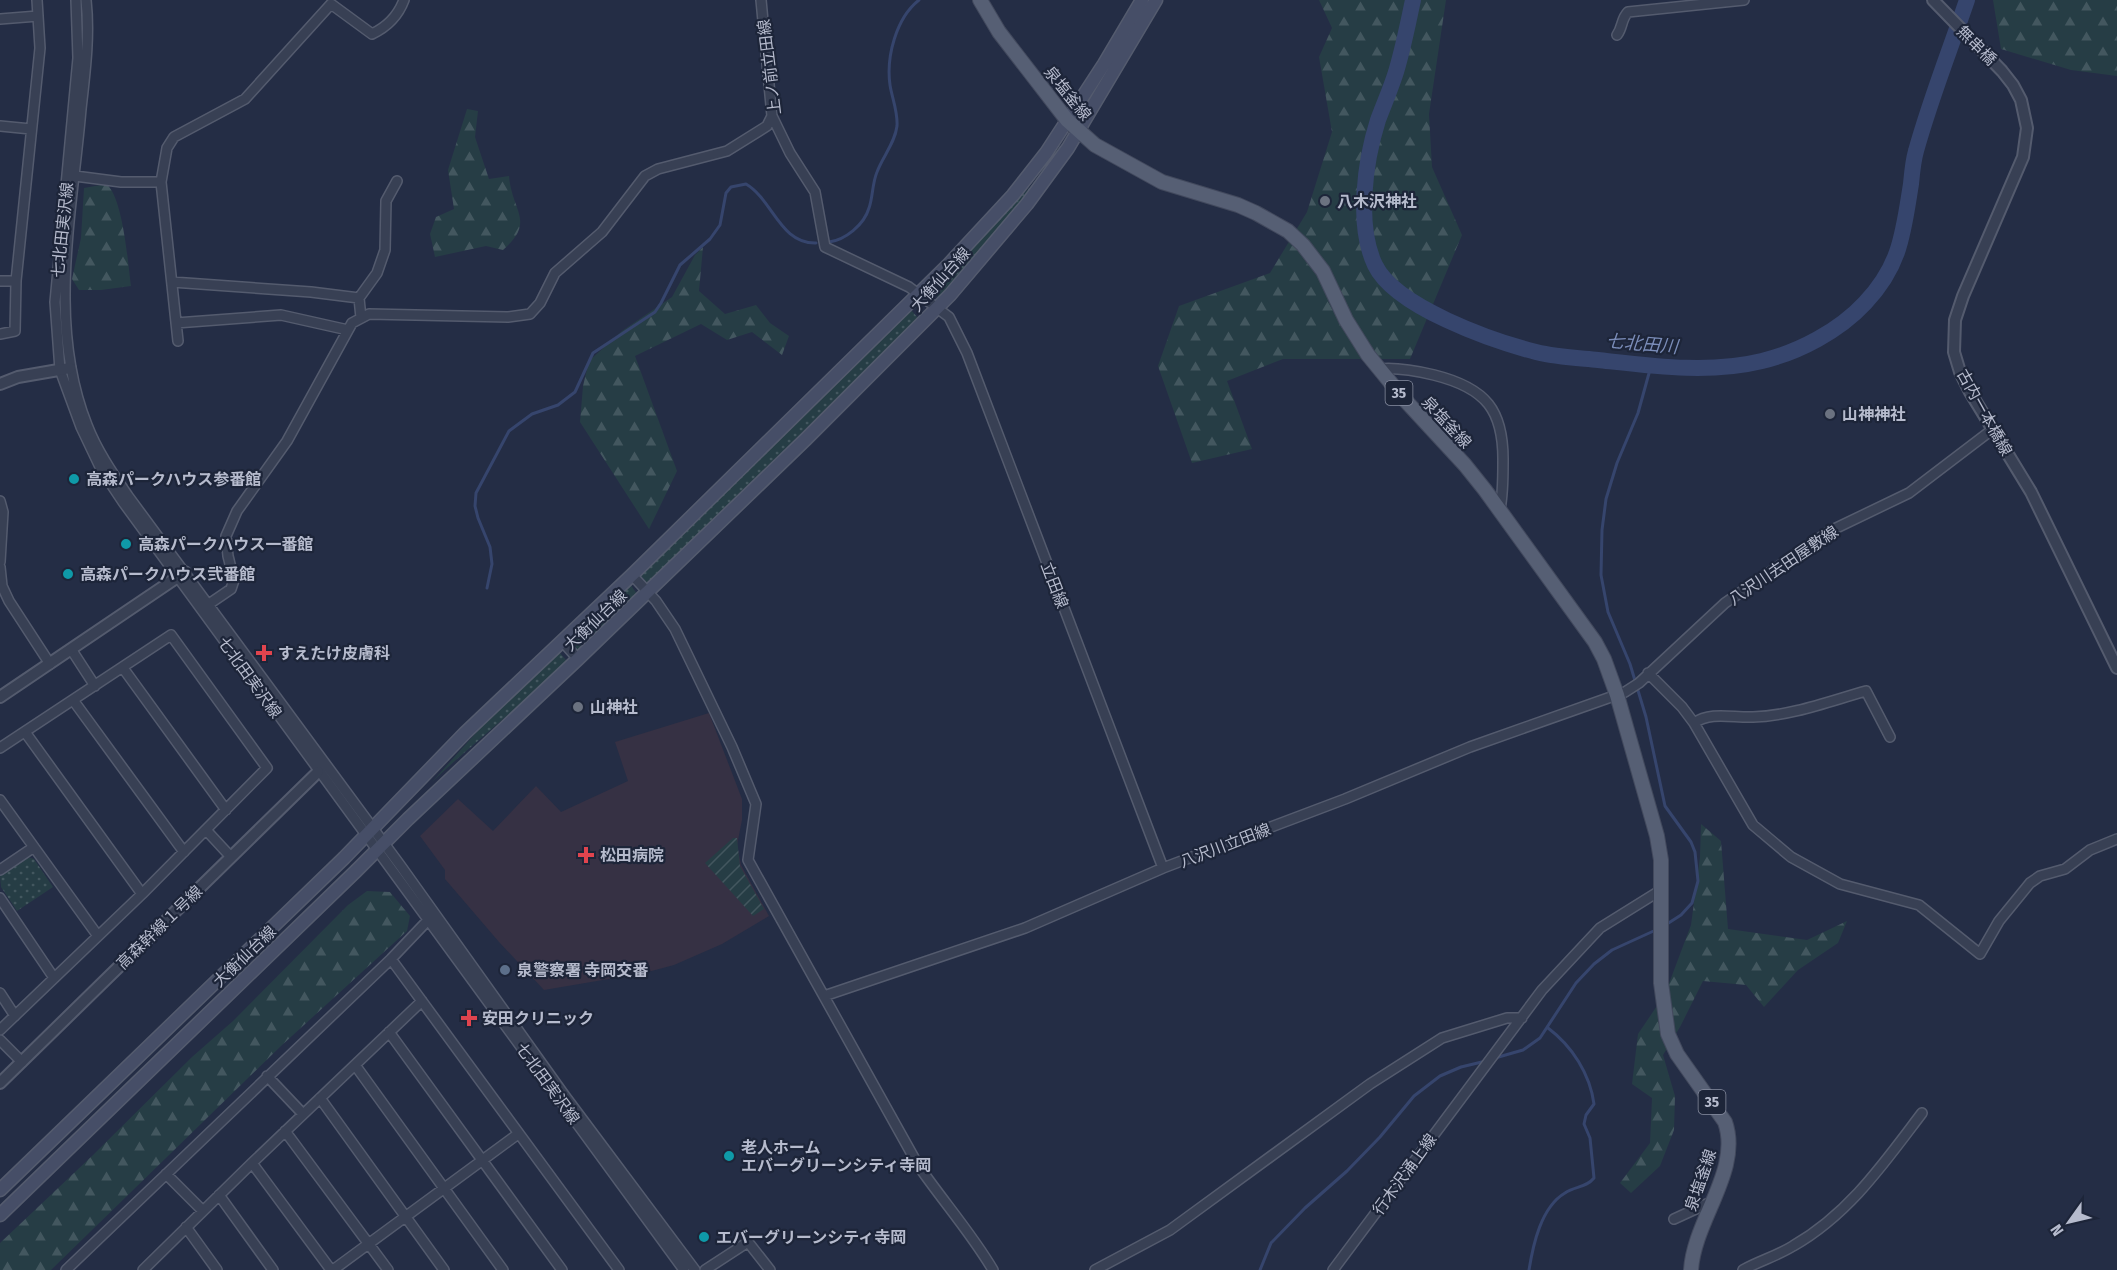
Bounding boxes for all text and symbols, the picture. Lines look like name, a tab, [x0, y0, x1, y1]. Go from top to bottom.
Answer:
street label: 上ノ前立田線	[754, 18, 785, 116]
street label: 無串橋	[1953, 22, 2000, 69]
street label: 泉塩釜線	[1040, 62, 1095, 124]
street label: 七北田実沢線	[48, 181, 77, 279]
place label: 八木沢神社	[1337, 192, 1417, 211]
marker: 八木沢神社	[1318, 194, 1332, 208]
street label: 大衡仙台線	[907, 243, 974, 315]
water label: 七北田川	[1605, 330, 1681, 358]
street label: 古内一本橋線	[1953, 366, 2016, 459]
road number: 35	[1386, 381, 1412, 405]
street label: 泉塩釜線	[1418, 392, 1475, 452]
place label: 山神神社	[1842, 405, 1906, 424]
marker: 山神神社	[1823, 407, 1837, 421]
place label: 高森パークハウス参番館	[86, 470, 261, 489]
marker: 高森パークハウス参番館	[67, 472, 81, 486]
street label: 八沢川去田屋敷線	[1725, 522, 1842, 609]
place label: 高森パークハウス一番館	[138, 535, 313, 554]
marker: 高森パークハウス一番館	[119, 537, 133, 551]
street label: 立田線	[1037, 559, 1072, 611]
place label: 高森パークハウス弐番館	[80, 565, 255, 584]
marker: 高森パークハウス弐番館	[61, 567, 75, 581]
street label: 大衡仙台線	[560, 586, 631, 655]
street label: 七北田実沢線	[214, 633, 285, 722]
marker: すえたけ皮膚科	[255, 644, 273, 662]
place label: すえたけ皮膚科	[278, 644, 390, 663]
place label: 山神社	[590, 698, 638, 717]
marker: 山神社	[571, 700, 585, 714]
street label: 八沢川立田線	[1177, 819, 1273, 872]
marker: 松田病院	[577, 846, 595, 864]
place label: 松田病院	[600, 846, 664, 865]
street label: 高森幹線１号線	[112, 882, 206, 973]
street label: 大衡仙台線	[209, 922, 280, 991]
place label: 泉警察署 寺岡交番	[517, 961, 648, 980]
marker: 泉警察署 寺岡交番	[498, 963, 512, 977]
marker: 安田クリニック	[460, 1009, 478, 1027]
place label: 安田クリニック	[482, 1009, 594, 1028]
street label: 七北田実沢線	[512, 1039, 583, 1128]
road number: 35	[1698, 1090, 1726, 1114]
street label: 行木沢涌上線	[1369, 1130, 1440, 1219]
place label: 老人ホーム エバーグリーンシティ寺岡	[741, 1138, 931, 1175]
street label: 泉塩釜線	[1681, 1147, 1720, 1214]
marker: 老人ホーム エバーグリーンシティ寺岡	[722, 1149, 736, 1163]
north arrow	[2039, 1192, 2099, 1252]
text: N	[2046, 1221, 2068, 1239]
place label: エバーグリーンシティ寺岡	[716, 1228, 906, 1247]
marker: エバーグリーンシティ寺岡	[697, 1230, 711, 1244]

